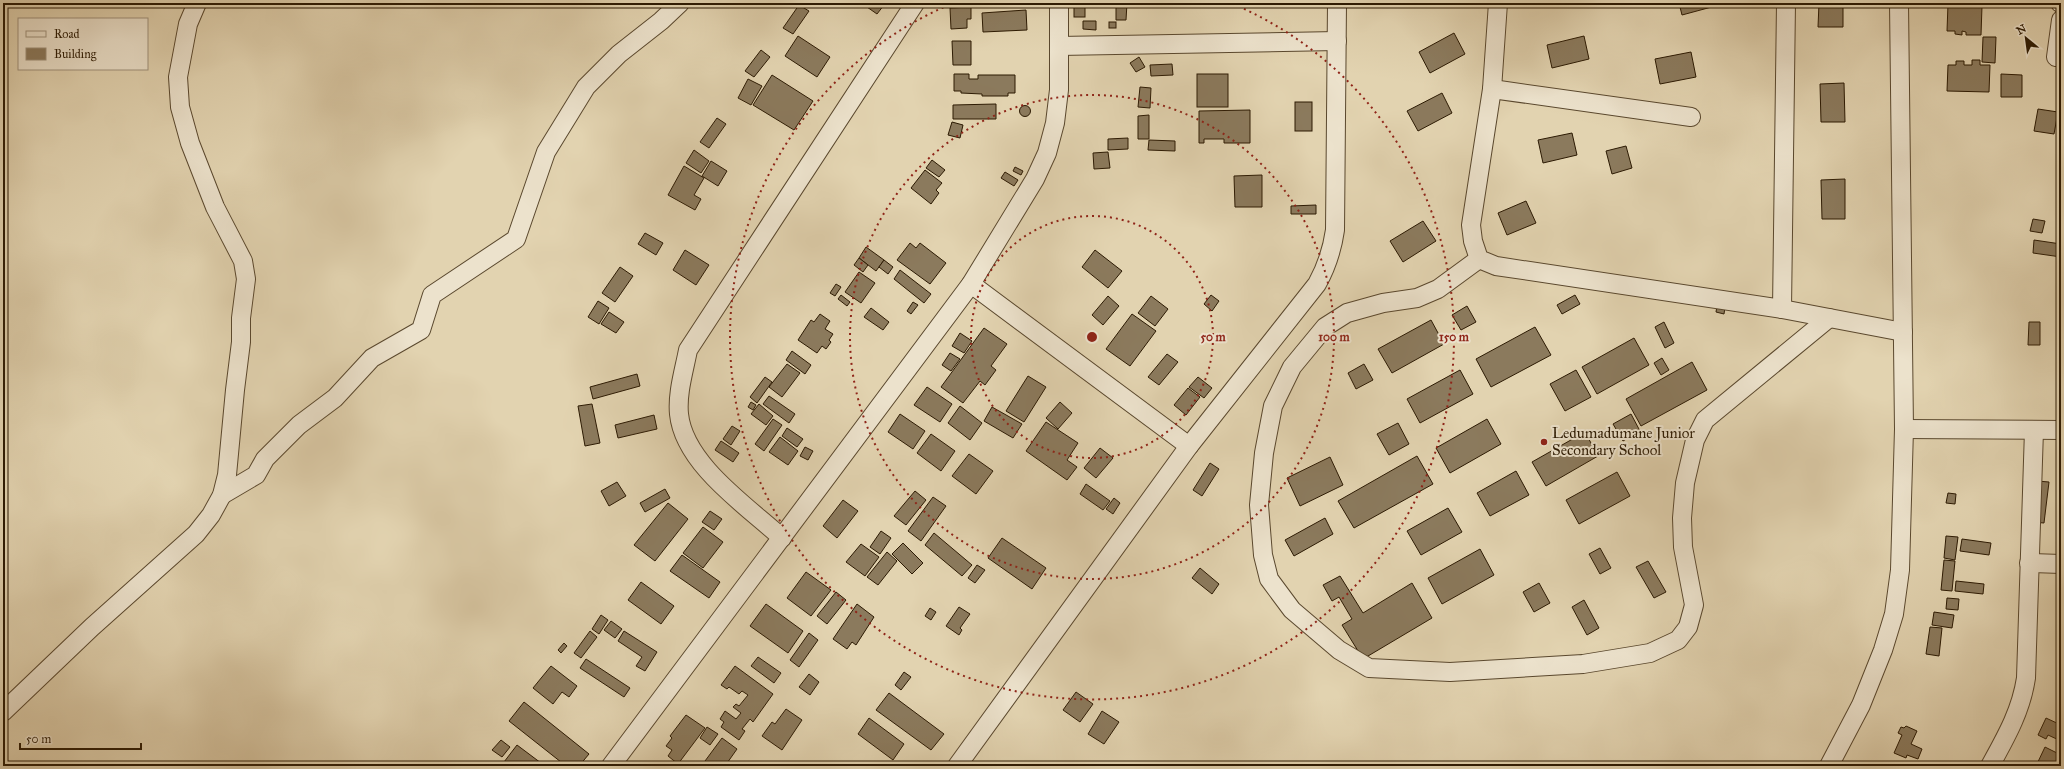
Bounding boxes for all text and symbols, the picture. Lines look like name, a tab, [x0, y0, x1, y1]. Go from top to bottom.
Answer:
legend	[18, 18, 148, 70]
north arrow	[2006, 18, 2046, 58]
text: N	[2014, 21, 2029, 38]
text: Road	[54, 27, 80, 41]
text: Building	[54, 47, 97, 62]
centre of rings	[1085, 330, 1099, 344]
text: 50 m	[1200, 330, 1227, 344]
text: 100 m	[1318, 330, 1351, 344]
text: 150 m	[1439, 330, 1470, 344]
place label: Ledumadumane Junior Secondary School	[1552, 424, 1695, 459]
marker: Ledumadumane Junior Secondary School	[1539, 437, 1549, 447]
scale bar	[20, 725, 141, 751]
text: 50 m	[26, 732, 51, 746]

